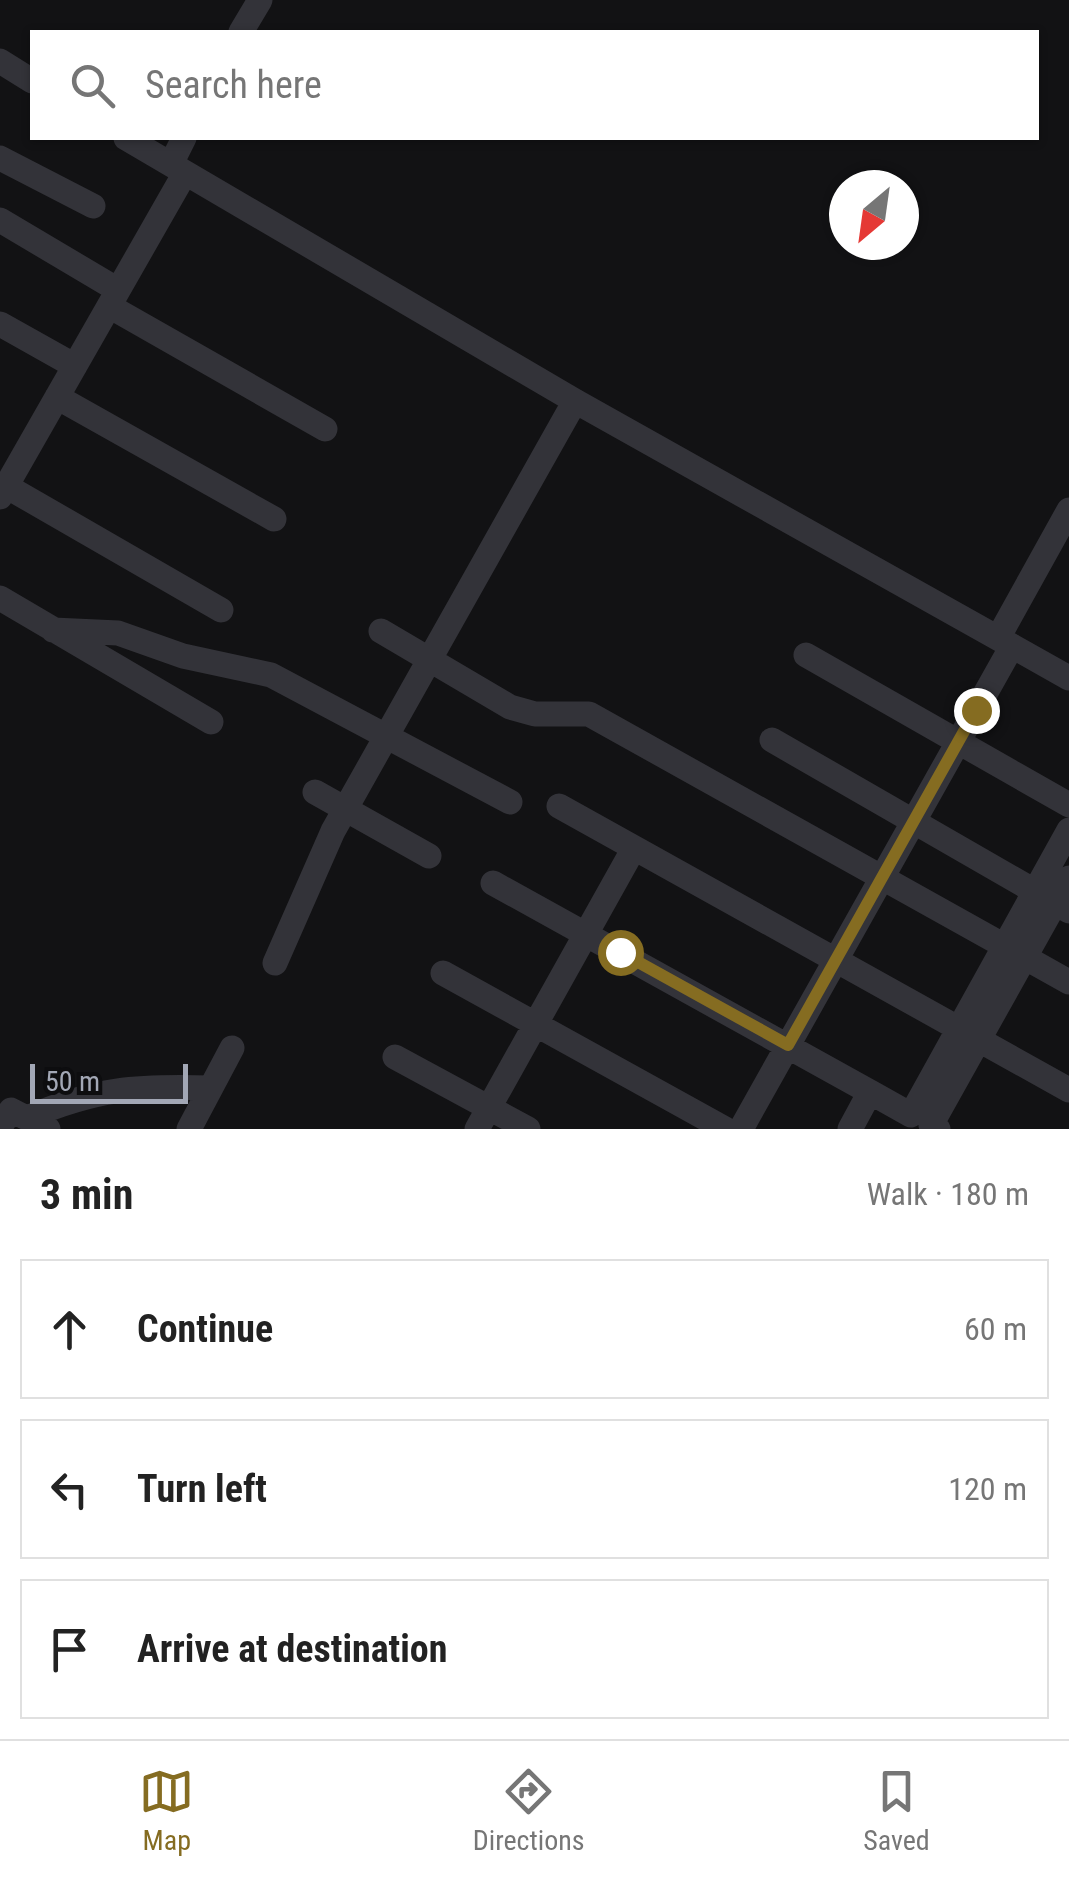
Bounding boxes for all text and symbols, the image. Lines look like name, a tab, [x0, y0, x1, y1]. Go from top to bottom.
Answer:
search box	[30, 30, 1039, 140]
icon: search	[65, 58, 120, 113]
text: Search here	[145, 63, 322, 107]
north arrow	[829, 170, 919, 260]
route end	[954, 688, 1000, 734]
route start	[598, 930, 644, 976]
scale bar	[30, 1059, 188, 1104]
text: 50 m	[45, 1065, 100, 1098]
text: 3 min	[40, 1170, 133, 1219]
text: Walk · 180 m	[867, 1175, 1029, 1213]
icon: ahead	[42, 1302, 97, 1357]
text: Continue	[137, 1307, 273, 1351]
text: 60 m	[964, 1310, 1027, 1348]
icon: left	[42, 1462, 97, 1517]
text: Turn left	[137, 1467, 267, 1511]
text: 120 m	[948, 1470, 1027, 1508]
icon: arrive	[42, 1622, 97, 1677]
text: Arrive at destination	[137, 1627, 447, 1671]
tab: Map	[139, 1764, 194, 1857]
tab: Directions	[473, 1764, 585, 1857]
tab: Saved	[863, 1764, 930, 1857]

